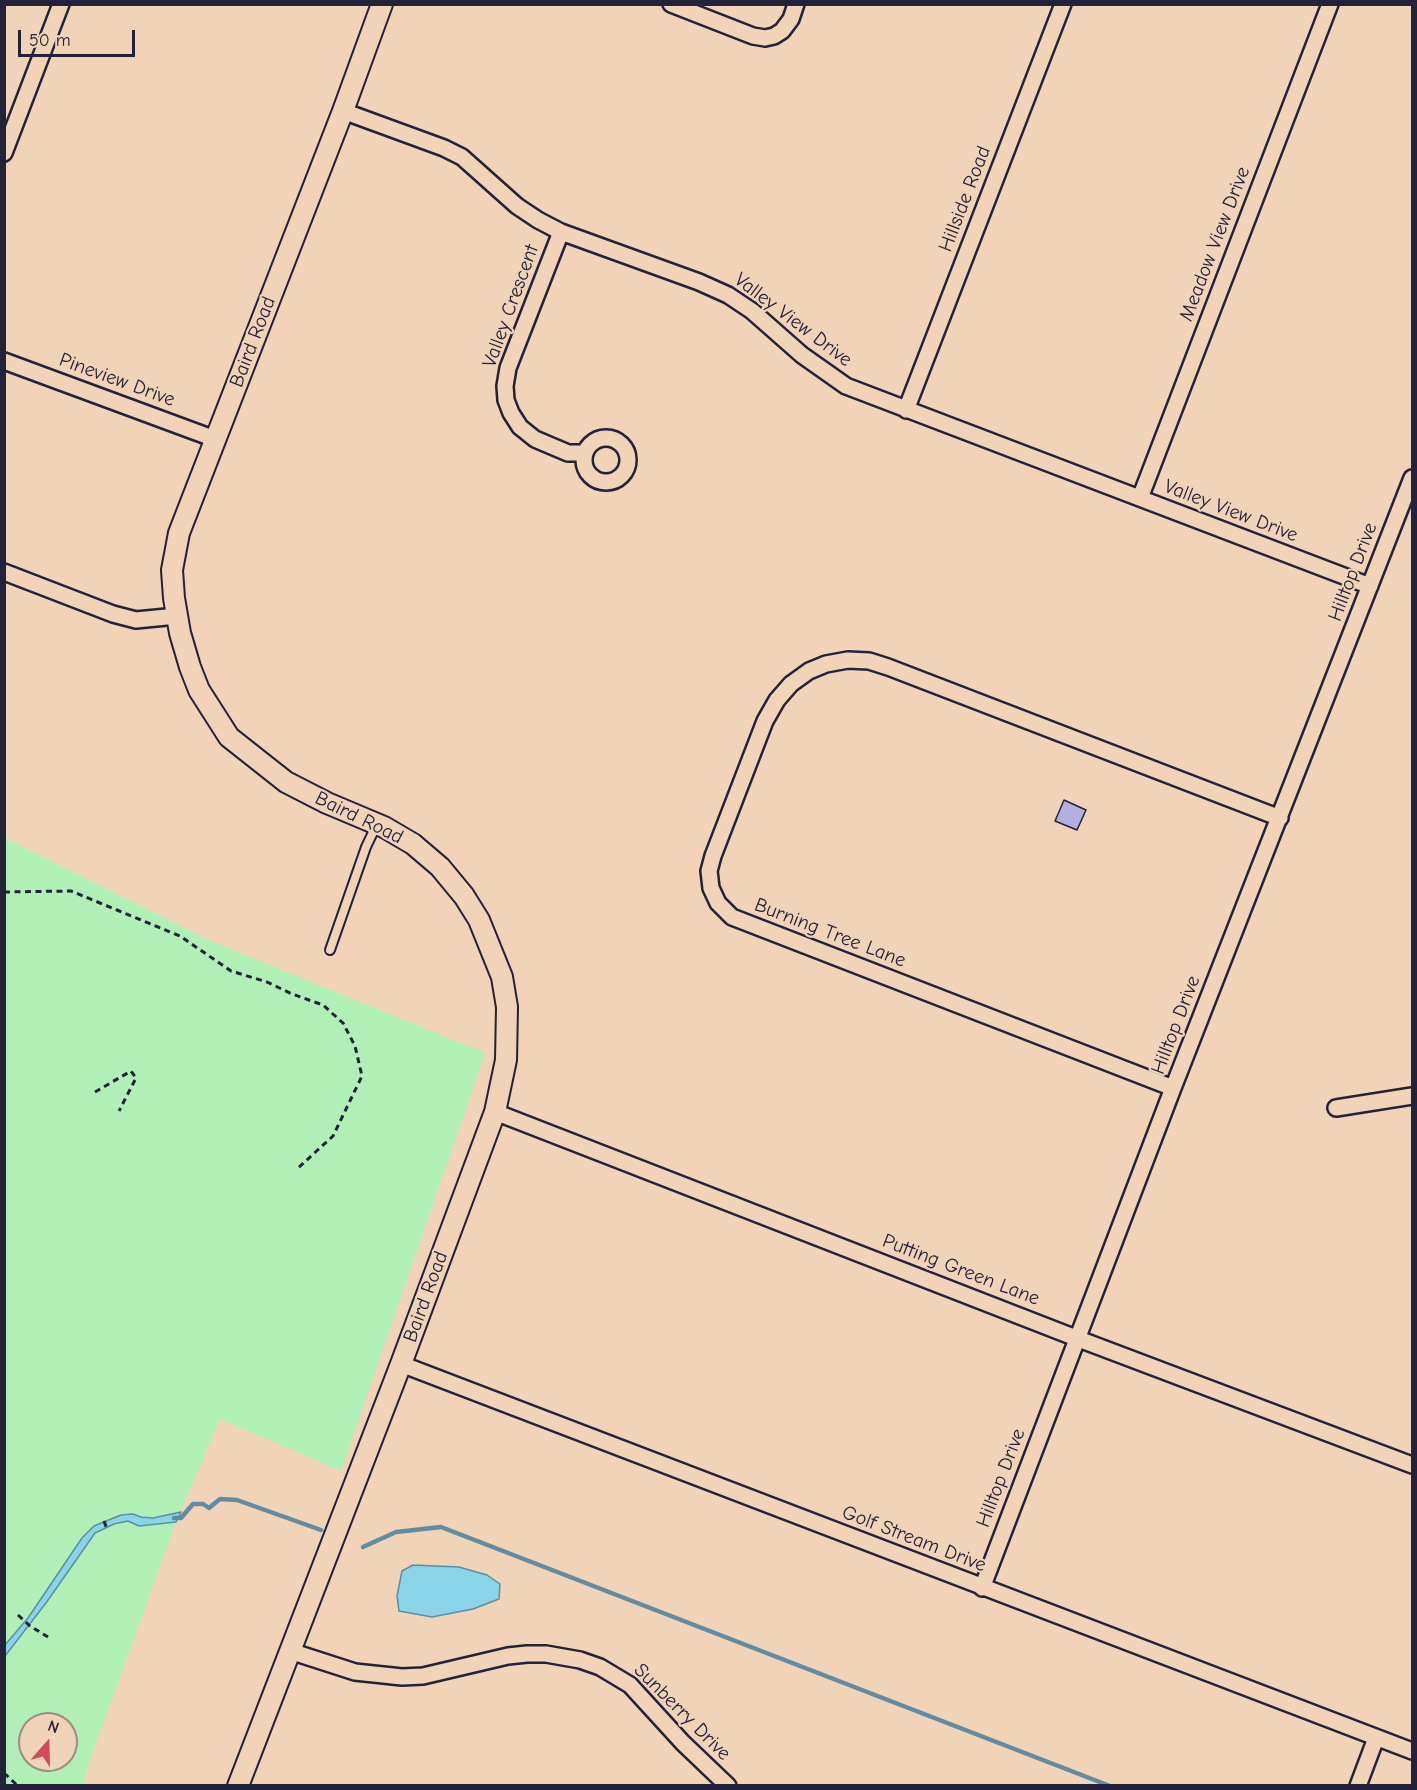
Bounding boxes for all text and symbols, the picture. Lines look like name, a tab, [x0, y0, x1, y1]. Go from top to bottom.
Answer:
scale bar	[21, 18, 138, 56]
text: 50 m	[29, 30, 71, 51]
street label: Hillside Road	[934, 143, 996, 255]
street label: Meadow View Drive	[1174, 163, 1256, 325]
street label: Valley Crescent	[478, 241, 544, 371]
street label: Valley View Drive	[729, 268, 857, 372]
street label: Baird Road	[225, 293, 281, 391]
street label: Pineview Drive	[56, 348, 178, 412]
street label: Valley View Drive	[1161, 474, 1301, 548]
street label: Hilltop Drive	[1323, 519, 1383, 625]
street label: Baird Road	[311, 786, 407, 850]
street label: Burning Tree Lane	[751, 893, 909, 973]
street label: Hilltop Drive	[1146, 972, 1206, 1078]
street label: Putting Green Lane	[879, 1229, 1043, 1311]
street label: Baird Road	[398, 1248, 454, 1346]
street label: Hilltop Drive	[971, 1425, 1031, 1531]
street label: Golf Stream Drive	[839, 1500, 989, 1578]
street label: Sunberry Drive	[628, 1658, 736, 1766]
north arrow	[18, 1712, 78, 1772]
text: N	[45, 1717, 61, 1737]

